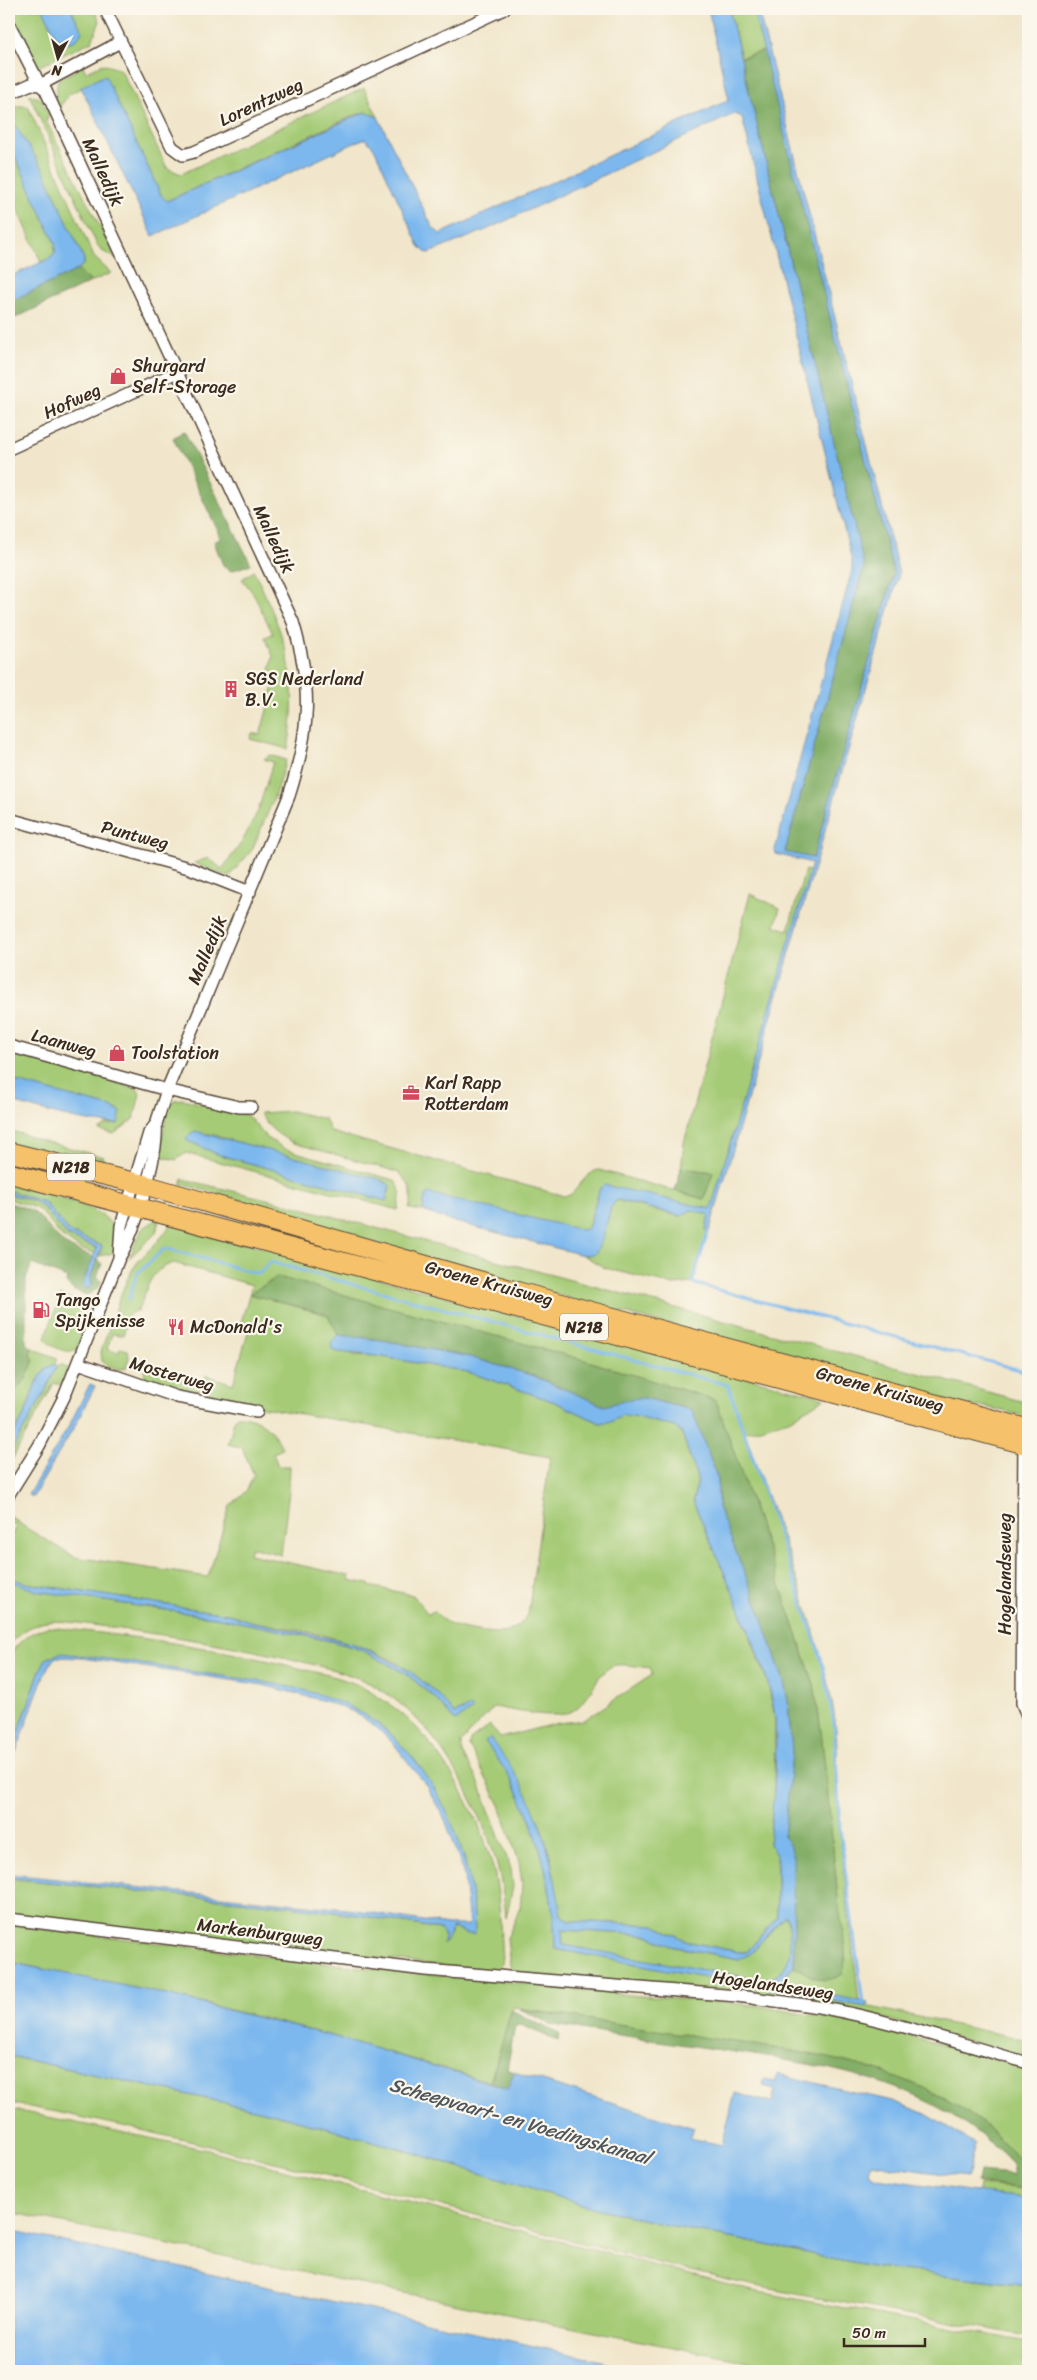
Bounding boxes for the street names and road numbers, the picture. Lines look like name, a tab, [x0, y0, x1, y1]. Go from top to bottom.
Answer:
street label: Lorentzweg	[214, 69, 308, 135]
street label: Malledijk	[73, 132, 133, 212]
street label: Hofweg	[38, 374, 106, 428]
street label: Malledijk	[244, 499, 304, 579]
street label: Puntweg	[98, 811, 172, 859]
street label: Malledijk	[178, 910, 236, 990]
street label: Laanweg	[28, 1019, 100, 1067]
road number: N218	[47, 1154, 95, 1180]
street label: Groene Kruisweg	[421, 1251, 557, 1315]
road number: N218	[560, 1314, 608, 1340]
street label: Mosterweg	[126, 1347, 218, 1401]
street label: Groene Kruisweg	[812, 1357, 948, 1421]
street label: Hogelandseweg	[989, 1513, 1021, 1635]
street label: Markenburgweg	[195, 1908, 325, 1956]
street label: Hogelandseweg	[710, 1961, 836, 2009]

